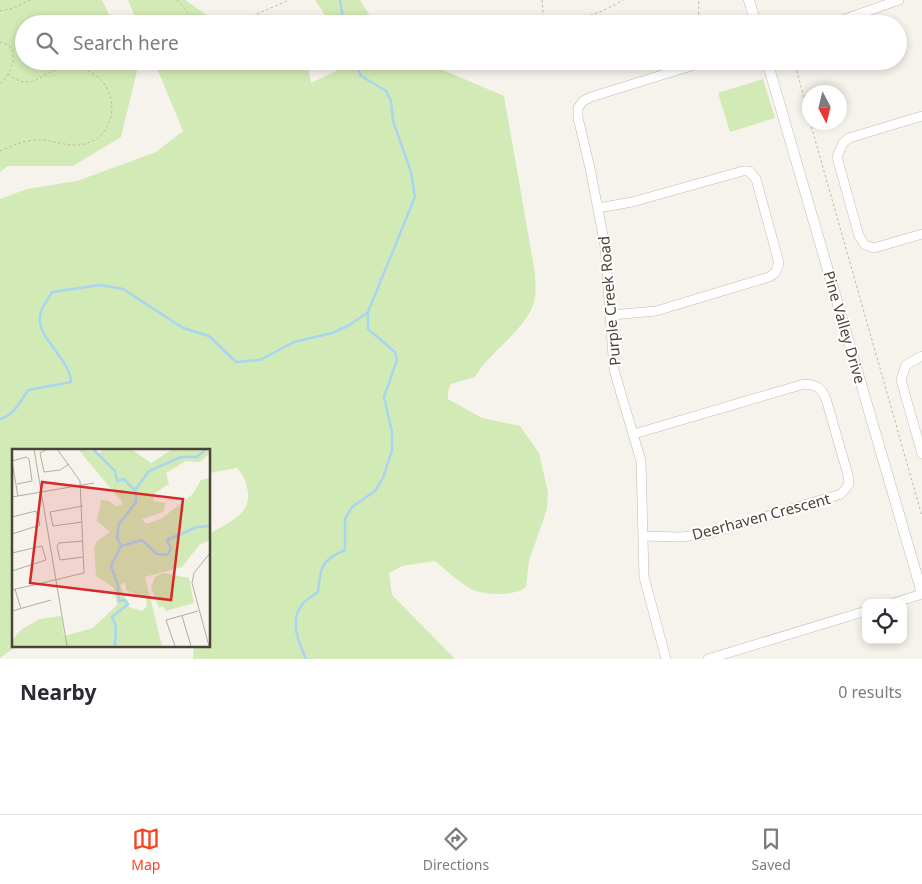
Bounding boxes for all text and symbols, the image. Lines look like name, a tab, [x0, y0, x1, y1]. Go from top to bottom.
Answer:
search box	[15, 15, 907, 70]
icon: search	[33, 29, 61, 57]
text: Search here	[73, 30, 179, 56]
north arrow	[802, 85, 847, 130]
street label: Purple Creek Road	[593, 235, 625, 367]
street label: Pine Valley Drive	[819, 268, 871, 386]
inset map	[12, 449, 210, 646]
street label: Deerhaven Crescent	[690, 488, 833, 544]
map controls	[862, 599, 907, 644]
button: locate	[862, 599, 907, 644]
text: Nearby	[20, 678, 96, 706]
text: 0 results	[838, 681, 902, 703]
tab: Map	[131, 825, 160, 874]
tab: Directions	[423, 825, 489, 874]
tab: Saved	[752, 825, 791, 874]

